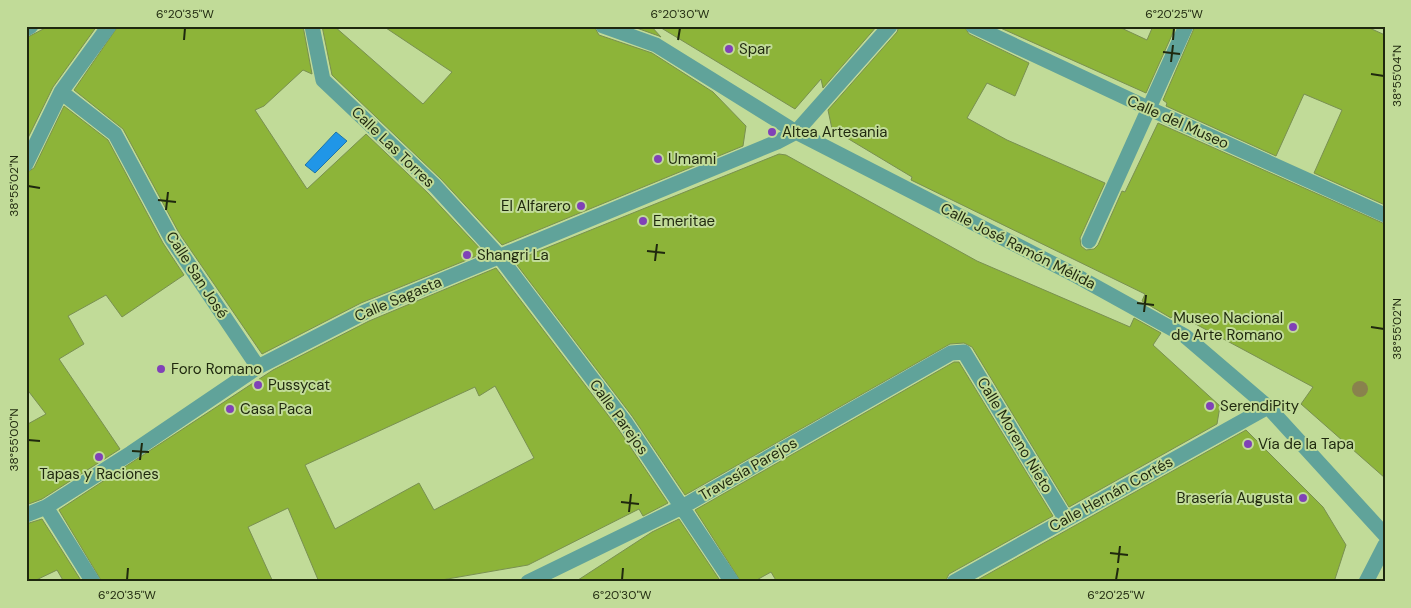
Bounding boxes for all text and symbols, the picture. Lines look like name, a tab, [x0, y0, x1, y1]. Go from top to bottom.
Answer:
text: 6°20'35"W	[156, 6, 214, 22]
text: 6°20'30"W	[651, 6, 710, 22]
text: 6°20'25"W	[1145, 6, 1203, 22]
place label: Spar	[739, 39, 771, 59]
marker: Spar	[723, 43, 735, 55]
text: 38°55'04"N	[1389, 45, 1405, 107]
street label: Calle del Museo	[1124, 91, 1232, 153]
street label: Calle Las Torres	[347, 102, 439, 192]
place label: Altea Artesania	[782, 122, 887, 142]
marker: Altea Artesania	[766, 126, 778, 138]
place label: Umami	[668, 149, 716, 169]
marker: Umami	[652, 153, 664, 165]
text: 38°55'02"N	[6, 155, 22, 217]
place label: El Alfarero	[501, 196, 571, 216]
street label: Calle José Ramón Mélida	[937, 198, 1099, 294]
marker: El Alfarero	[575, 200, 587, 212]
place label: Emeritae	[653, 211, 715, 231]
marker: Emeritae	[637, 215, 649, 227]
street label: Calle San José	[161, 228, 233, 322]
place label: Shangri La	[477, 245, 549, 265]
marker: Shangri La	[461, 249, 473, 261]
street label: Calle Sagasta	[351, 272, 445, 326]
text: 38°55'02"N	[1389, 298, 1405, 360]
place label: Museo Nacional de Arte Romano	[1171, 308, 1283, 345]
marker: Museo Nacional de Arte Romano	[1287, 321, 1299, 333]
place label: Foro Romano	[171, 359, 262, 379]
marker: Foro Romano	[155, 363, 167, 375]
street label: Calle Moreno Nieto	[973, 373, 1058, 497]
place label: Pussycat	[268, 375, 330, 395]
street label: Calle Parejos	[585, 375, 653, 459]
marker: Pussycat	[252, 379, 264, 391]
place label: SerendiPity	[1220, 396, 1300, 416]
place label: Casa Paca	[240, 399, 312, 419]
marker: SerendiPity	[1204, 400, 1216, 412]
marker: Casa Paca	[224, 403, 236, 415]
text: 38°55'00"N	[6, 408, 22, 472]
street label: Travesía Parejos	[695, 433, 801, 505]
place label: Vía de la Tapa	[1258, 434, 1354, 454]
marker: Vía de la Tapa	[1242, 438, 1254, 450]
marker: Tapas y Raciones	[93, 451, 105, 463]
street label: Calle Hernán Cortés	[1045, 452, 1177, 536]
place label: Tapas y Raciones	[39, 464, 159, 484]
place label: Brasería Augusta	[1177, 488, 1293, 508]
marker: Brasería Augusta	[1297, 492, 1309, 504]
text: 6°20'35"W	[98, 587, 156, 603]
text: 6°20'30"W	[593, 587, 652, 603]
text: 6°20'25"W	[1087, 587, 1145, 603]

